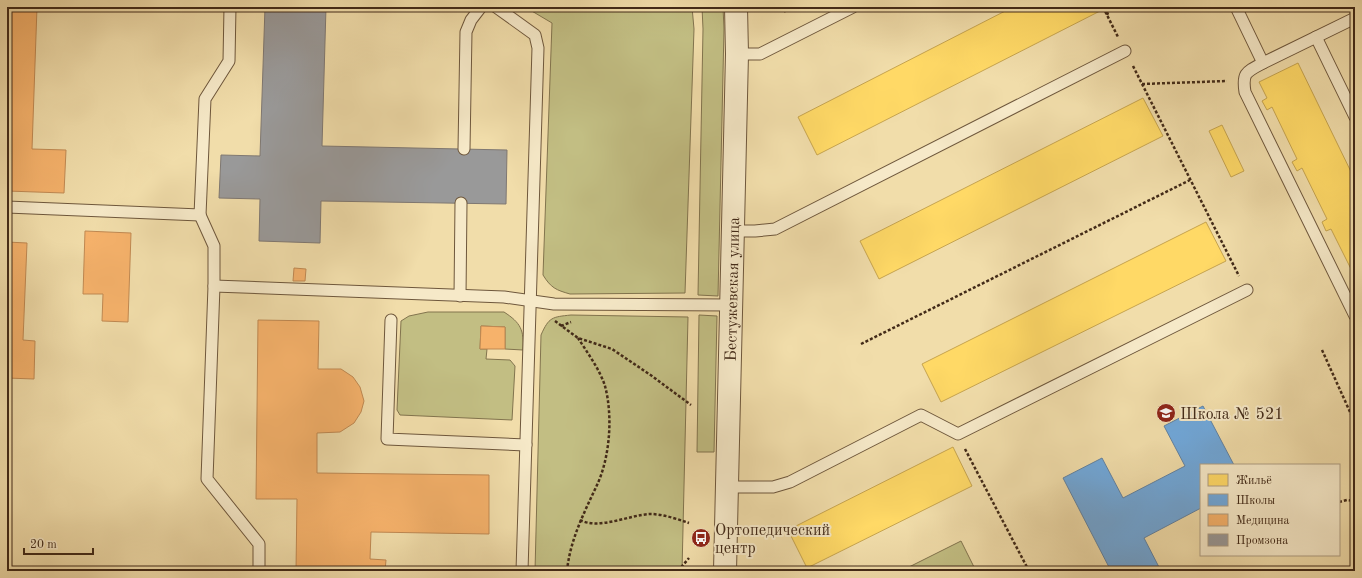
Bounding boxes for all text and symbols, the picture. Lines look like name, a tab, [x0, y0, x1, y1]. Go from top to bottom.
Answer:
street label: Бестужевская улица	[724, 217, 743, 362]
school or university icon: Школа № 521	[1155, 402, 1177, 424]
place label: Школа № 521	[1180, 407, 1283, 423]
legend	[1200, 464, 1340, 556]
text: Жильё	[1236, 475, 1272, 487]
text: Школы	[1236, 495, 1275, 507]
text: Медицина	[1236, 515, 1290, 527]
place label: Ортопедический центр	[715, 523, 830, 557]
bus stop icon: Ортопедический центр	[690, 527, 712, 549]
scale bar	[24, 530, 93, 556]
text: Промзона	[1236, 535, 1288, 547]
text: 20 m	[30, 539, 57, 551]

